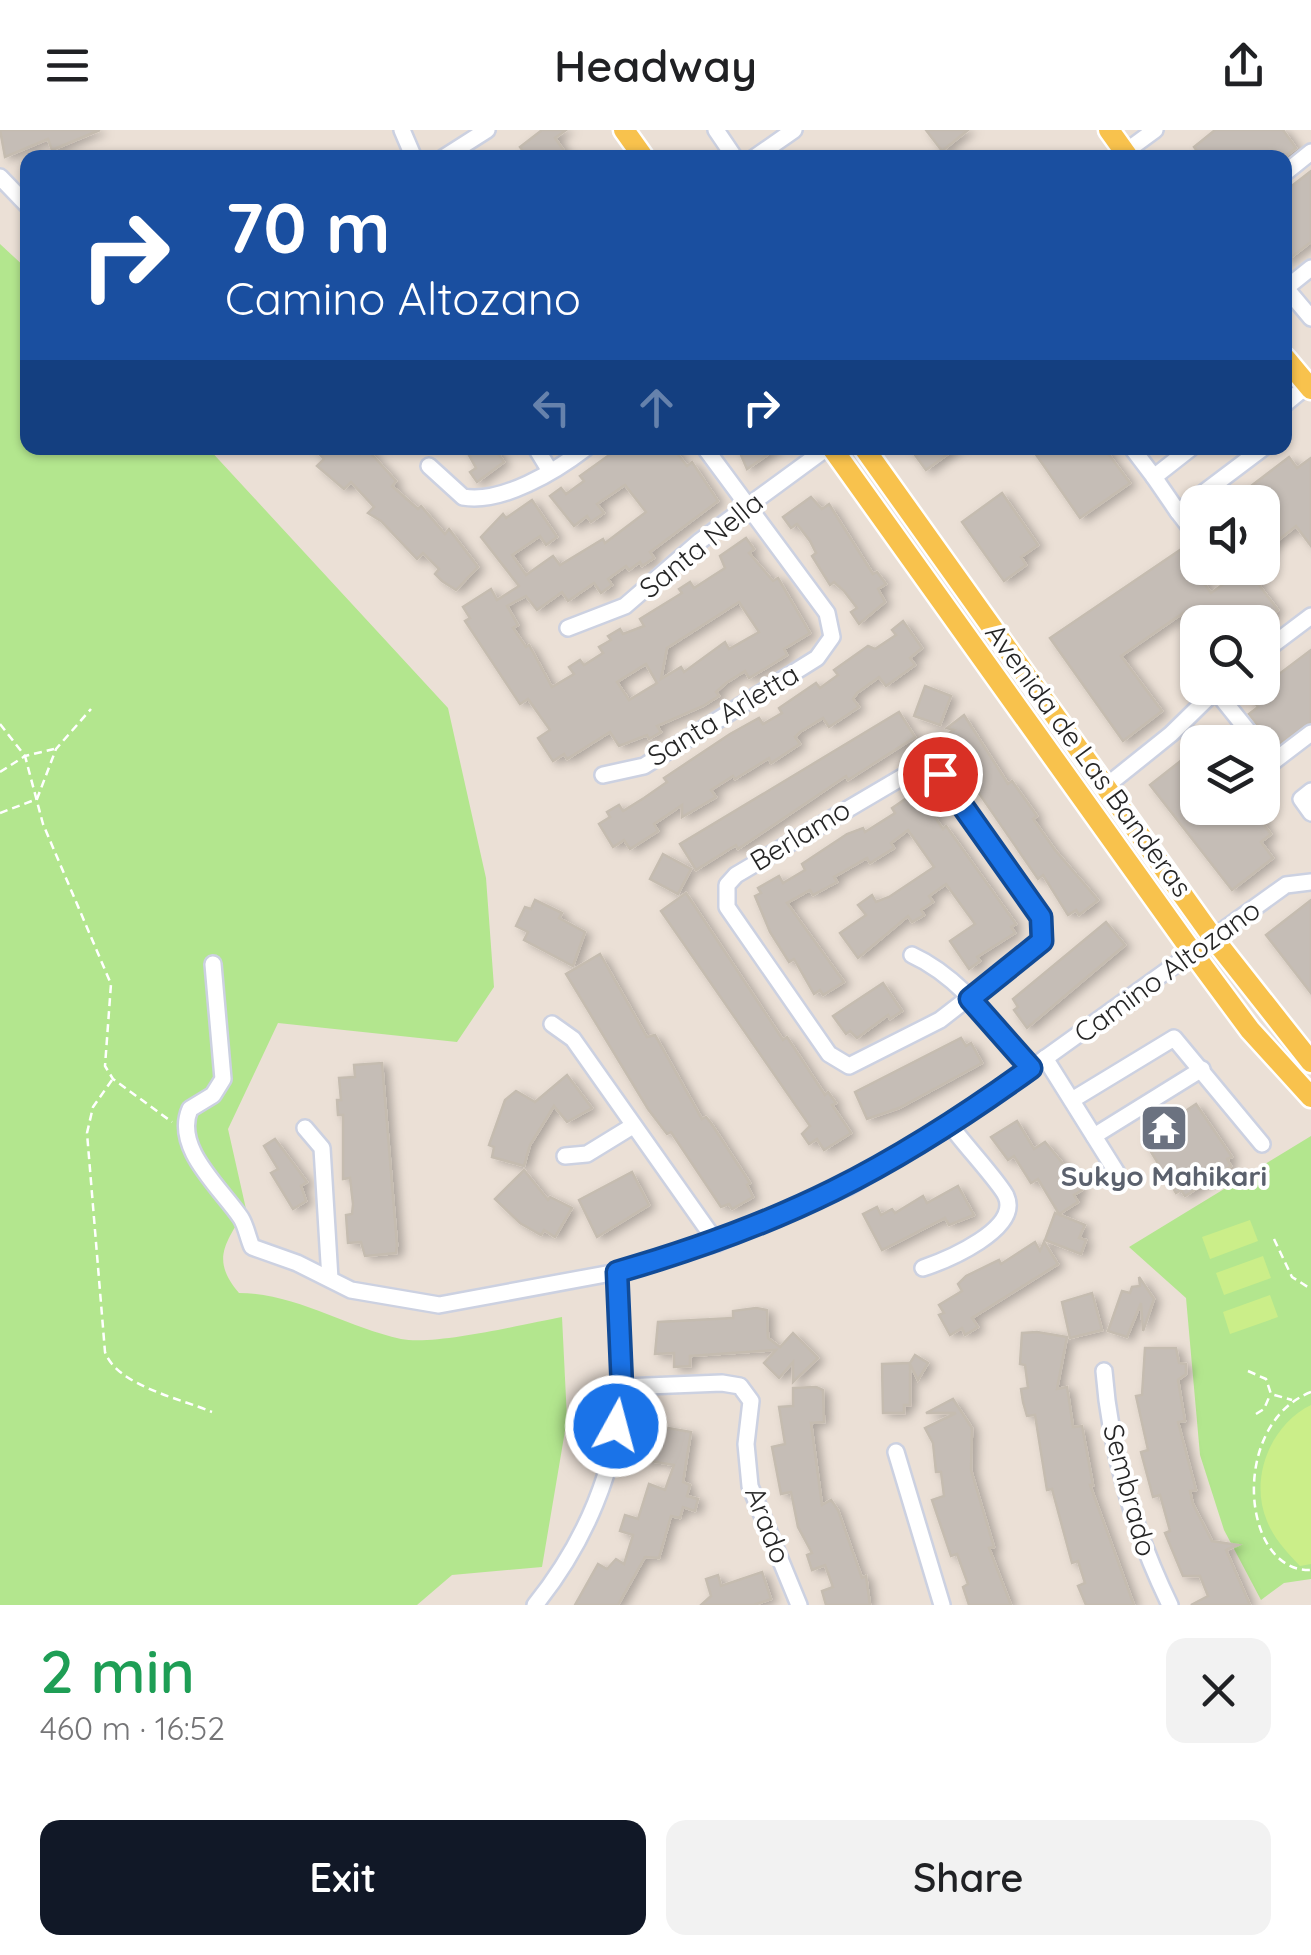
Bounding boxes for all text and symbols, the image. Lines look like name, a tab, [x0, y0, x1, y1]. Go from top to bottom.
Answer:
text: Headway	[554, 37, 757, 93]
icon: menu	[40, 38, 95, 93]
icon: share	[1216, 38, 1271, 93]
text: 70 m	[225, 183, 391, 271]
icon: right	[60, 190, 190, 320]
text: Camino Altozano	[225, 270, 581, 326]
icon: left	[524, 380, 579, 435]
icon: ahead	[629, 380, 684, 435]
icon: right	[734, 380, 789, 435]
street label: Santa Nella	[632, 484, 770, 605]
map controls	[1180, 485, 1280, 825]
button: sound	[1180, 485, 1280, 585]
button: search	[1180, 605, 1280, 705]
street label: Avenida de Las Banderas	[978, 616, 1200, 903]
street label: Santa Arletta	[641, 656, 805, 773]
button: layers	[1180, 725, 1280, 825]
pin	[898, 732, 983, 817]
icon: arrive	[913, 747, 968, 802]
street label: Berlamo	[743, 791, 856, 878]
street label: Camino Altozano	[1067, 891, 1267, 1050]
temple icon: Sukyo Mahikari	[1138, 1102, 1190, 1154]
place label: Sukyo Mahikari	[1061, 1158, 1267, 1193]
position arrow	[564, 1374, 668, 1478]
street label: Sembrado	[1096, 1420, 1165, 1560]
street label: Arado	[738, 1481, 799, 1568]
text: 2 min	[40, 1633, 195, 1708]
button: close	[1166, 1638, 1271, 1743]
text: 460 m · 16:52	[40, 1708, 225, 1748]
button: Exit	[40, 1820, 646, 1935]
button: Share	[666, 1820, 1271, 1935]

